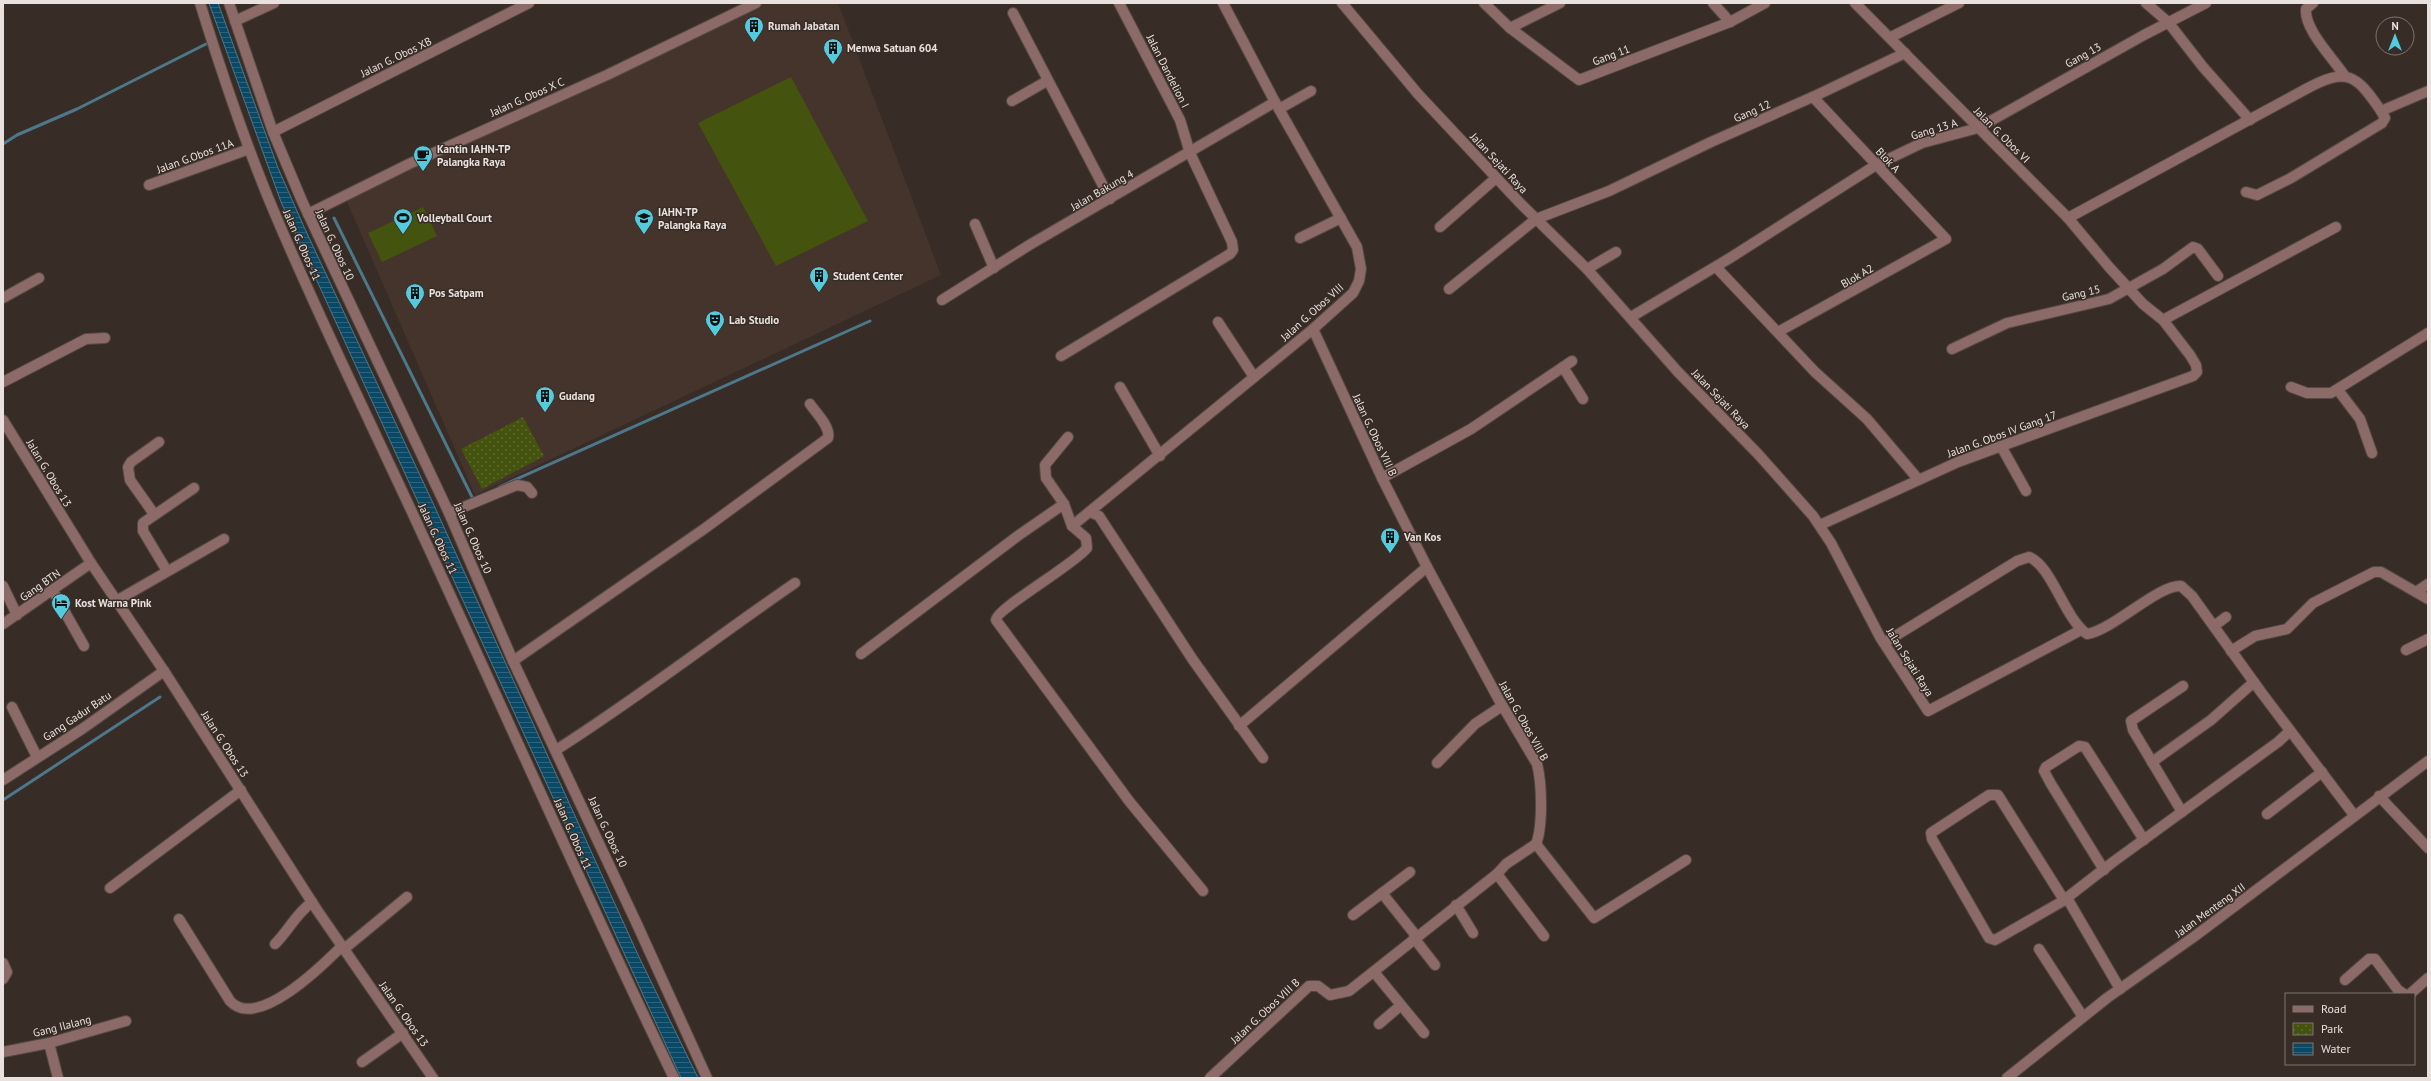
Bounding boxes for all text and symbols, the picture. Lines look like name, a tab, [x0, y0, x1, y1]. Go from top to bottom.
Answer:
building icon: Rumah Jabatan	[743, 15, 765, 43]
north arrow	[2375, 16, 2415, 56]
place label: Rumah Jabatan	[768, 19, 839, 33]
text: N	[2391, 19, 2399, 33]
street label: Jalan Dandelion I	[1143, 31, 1193, 110]
street label: Jalan G. Obos XB	[357, 34, 434, 81]
building icon: Menwa Satuan 604	[822, 37, 844, 65]
street label: Gang 13	[2063, 39, 2103, 71]
place label: Menwa Satuan 604	[847, 41, 938, 55]
street label: Gang 11	[1590, 41, 1632, 69]
street label: Jalan G. Obos X C	[487, 74, 566, 120]
street label: Gang 12	[1731, 97, 1773, 125]
street label: Jalan G. Obos VI	[1970, 103, 2033, 166]
street label: Gang 13 A	[1909, 115, 1960, 143]
street label: Jalan Sejati Raya	[1467, 129, 1531, 196]
street label: Jalan G.Obos 11A	[154, 135, 236, 177]
place label: Kantin IAHN-TP Palangka Raya	[437, 142, 511, 169]
cafe icon: Kantin IAHN-TP Palangka Raya	[412, 144, 434, 172]
street label: Blok A	[1873, 144, 1904, 176]
street label: Jalan Bakung 4	[1067, 166, 1136, 214]
place label: IAHN-TP Palangka Raya	[658, 205, 726, 232]
street label: Jalan G. Obos 11	[280, 206, 324, 283]
street label: Jalan G. Obos 10	[312, 207, 357, 283]
sports icon: Volleyball Court	[392, 207, 414, 235]
school or university icon: IAHN-TP Palangka Raya	[633, 207, 655, 235]
place label: Volleyball Court	[416, 211, 492, 225]
street label: Blok A2	[1838, 261, 1876, 291]
building icon: Student Center	[808, 265, 830, 293]
place label: Student Center	[833, 269, 903, 283]
street label: Jalan G. Obos VIII	[1277, 280, 1346, 345]
building icon: Pos Satpam	[404, 282, 426, 310]
street label: Gang 15	[2060, 282, 2102, 304]
place label: Pos Satpam	[429, 286, 484, 300]
theatre icon: Lab Studio	[704, 309, 726, 337]
place label: Lab Studio	[729, 313, 779, 327]
street label: Jalan Sejati Raya	[1688, 365, 1753, 432]
building icon: Gudang	[534, 385, 556, 413]
place label: Gudang	[559, 389, 595, 403]
street label: Jalan G. Obos VIII B	[1349, 391, 1400, 478]
street label: Jalan G. Obos IV Gang 17	[1944, 408, 2059, 461]
street label: Jalan G. Obos 13	[23, 436, 75, 509]
street label: Jalan G. Obos 10	[451, 499, 495, 576]
street label: Jalan G. Obos 11	[415, 501, 460, 577]
building icon: Van Kos	[1379, 526, 1401, 554]
place label: Van Kos	[1403, 530, 1441, 544]
street label: Gang BTN	[17, 566, 63, 604]
hotel icon: Kost Warna Pink	[50, 592, 72, 620]
place label: Kost Warna Pink	[75, 596, 152, 610]
street label: Jalan Sejati Raya	[1883, 624, 1937, 699]
street label: Jalan G. Obos VIII B	[1496, 678, 1552, 763]
street label: Gang Gadur Batu	[40, 688, 114, 744]
street label: Jalan G. Obos 13	[198, 707, 252, 780]
street label: Jalan G. Obos 10	[585, 794, 630, 870]
street label: Jalan G. Obos 11	[551, 795, 595, 872]
street label: Jalan Menteng XII	[2171, 880, 2248, 941]
street label: Jalan G. Obos VIII B	[1227, 975, 1302, 1047]
street label: Jalan G. Obos 13	[376, 978, 432, 1049]
legend	[2285, 993, 2415, 1065]
text: Road	[2321, 1001, 2346, 1016]
street label: Gang Ilalang	[31, 1012, 93, 1040]
text: Park	[2321, 1021, 2343, 1036]
text: Water	[2321, 1041, 2351, 1056]

